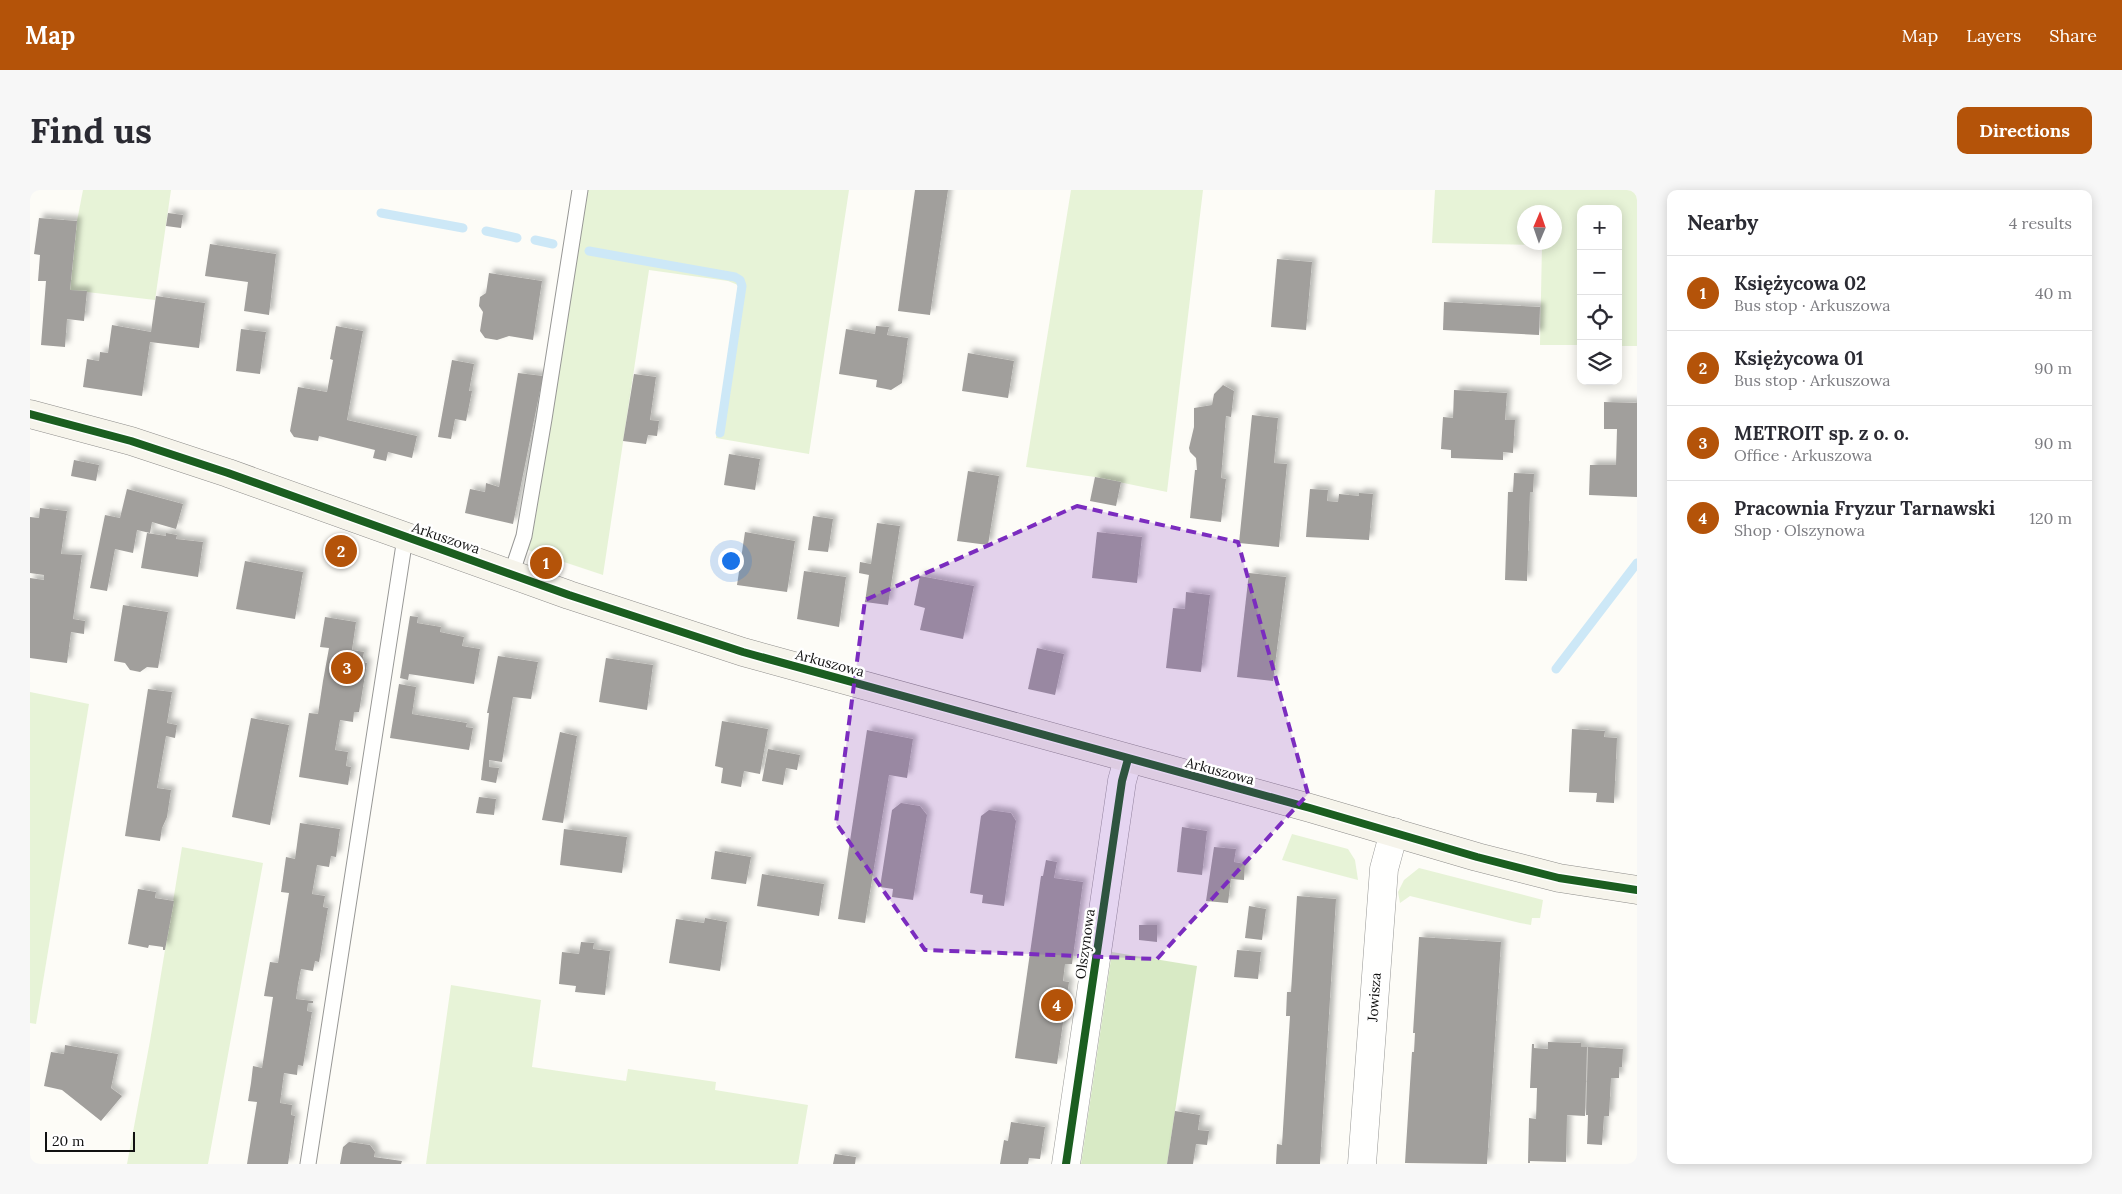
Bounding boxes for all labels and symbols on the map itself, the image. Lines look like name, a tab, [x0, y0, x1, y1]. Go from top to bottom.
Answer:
north arrow	[1517, 205, 1562, 250]
street label: Arkuszowa	[409, 518, 482, 558]
pin: 2	[325, 532, 357, 570]
pin: 1	[530, 544, 562, 582]
your location	[718, 548, 744, 574]
street label: Arkuszowa	[793, 645, 866, 681]
pin: 3	[331, 649, 363, 687]
street label: Arkuszowa	[1183, 753, 1256, 789]
street label: Olszynowa	[1071, 908, 1099, 980]
street label: Jowisza	[1363, 972, 1385, 1023]
pin: 4	[1041, 986, 1073, 1024]
scale bar	[45, 1129, 135, 1152]

